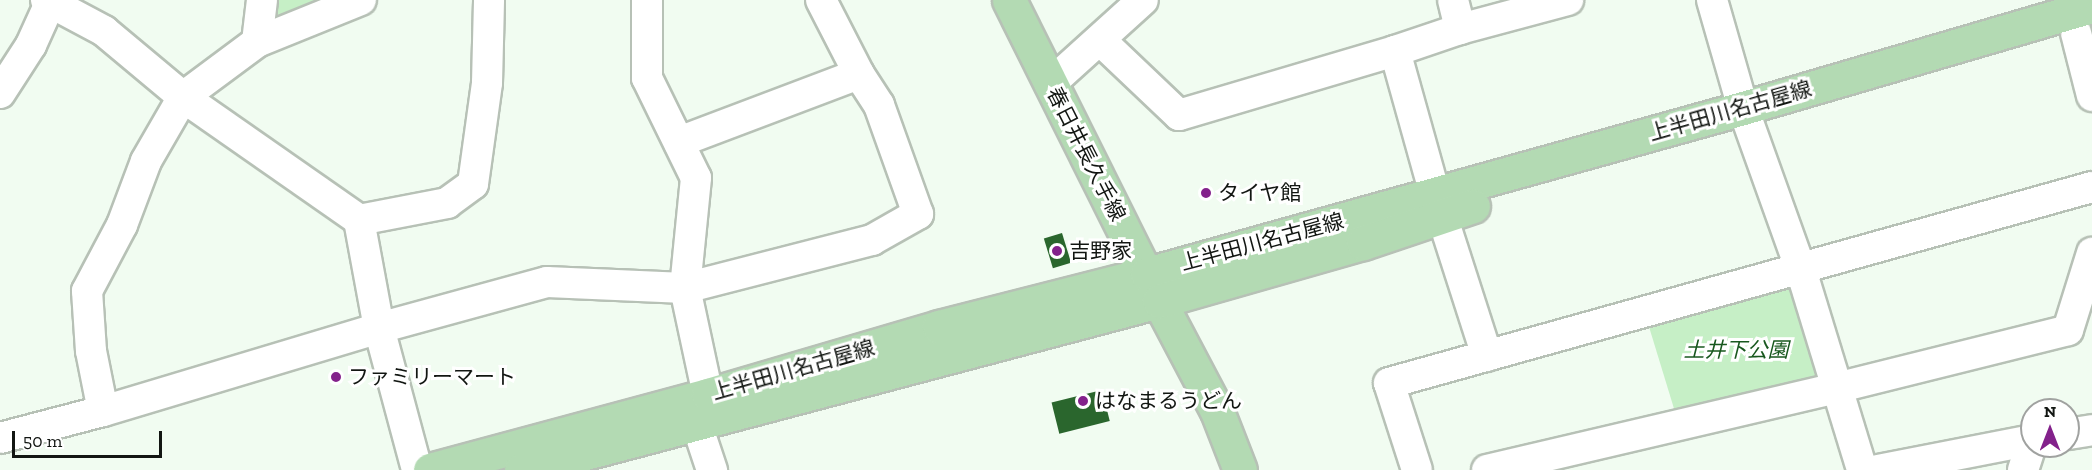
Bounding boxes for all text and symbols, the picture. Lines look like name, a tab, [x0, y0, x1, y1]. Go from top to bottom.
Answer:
street label: 上半田川名古屋線	[1646, 76, 1814, 146]
street label: 春日井長久手線	[1041, 83, 1131, 225]
place label: タイヤ館	[1218, 180, 1302, 206]
marker: タイヤ館	[1199, 186, 1213, 200]
street label: 上半田川名古屋線	[1178, 208, 1346, 276]
place label: 吉野家	[1069, 238, 1132, 264]
marker: 吉野家	[1050, 244, 1064, 258]
street label: 上半田川名古屋線	[709, 335, 877, 405]
park label: 土井下公園	[1684, 337, 1788, 363]
place label: ファミリーマート	[348, 364, 516, 390]
marker: ファミリーマート	[329, 370, 343, 384]
place label: はなまるうどん	[1095, 388, 1242, 414]
marker: はなまるうどん	[1076, 394, 1090, 408]
north arrow	[2020, 398, 2080, 458]
text: N	[2044, 402, 2056, 421]
scale bar	[15, 419, 165, 457]
text: 50 m	[23, 430, 62, 452]

